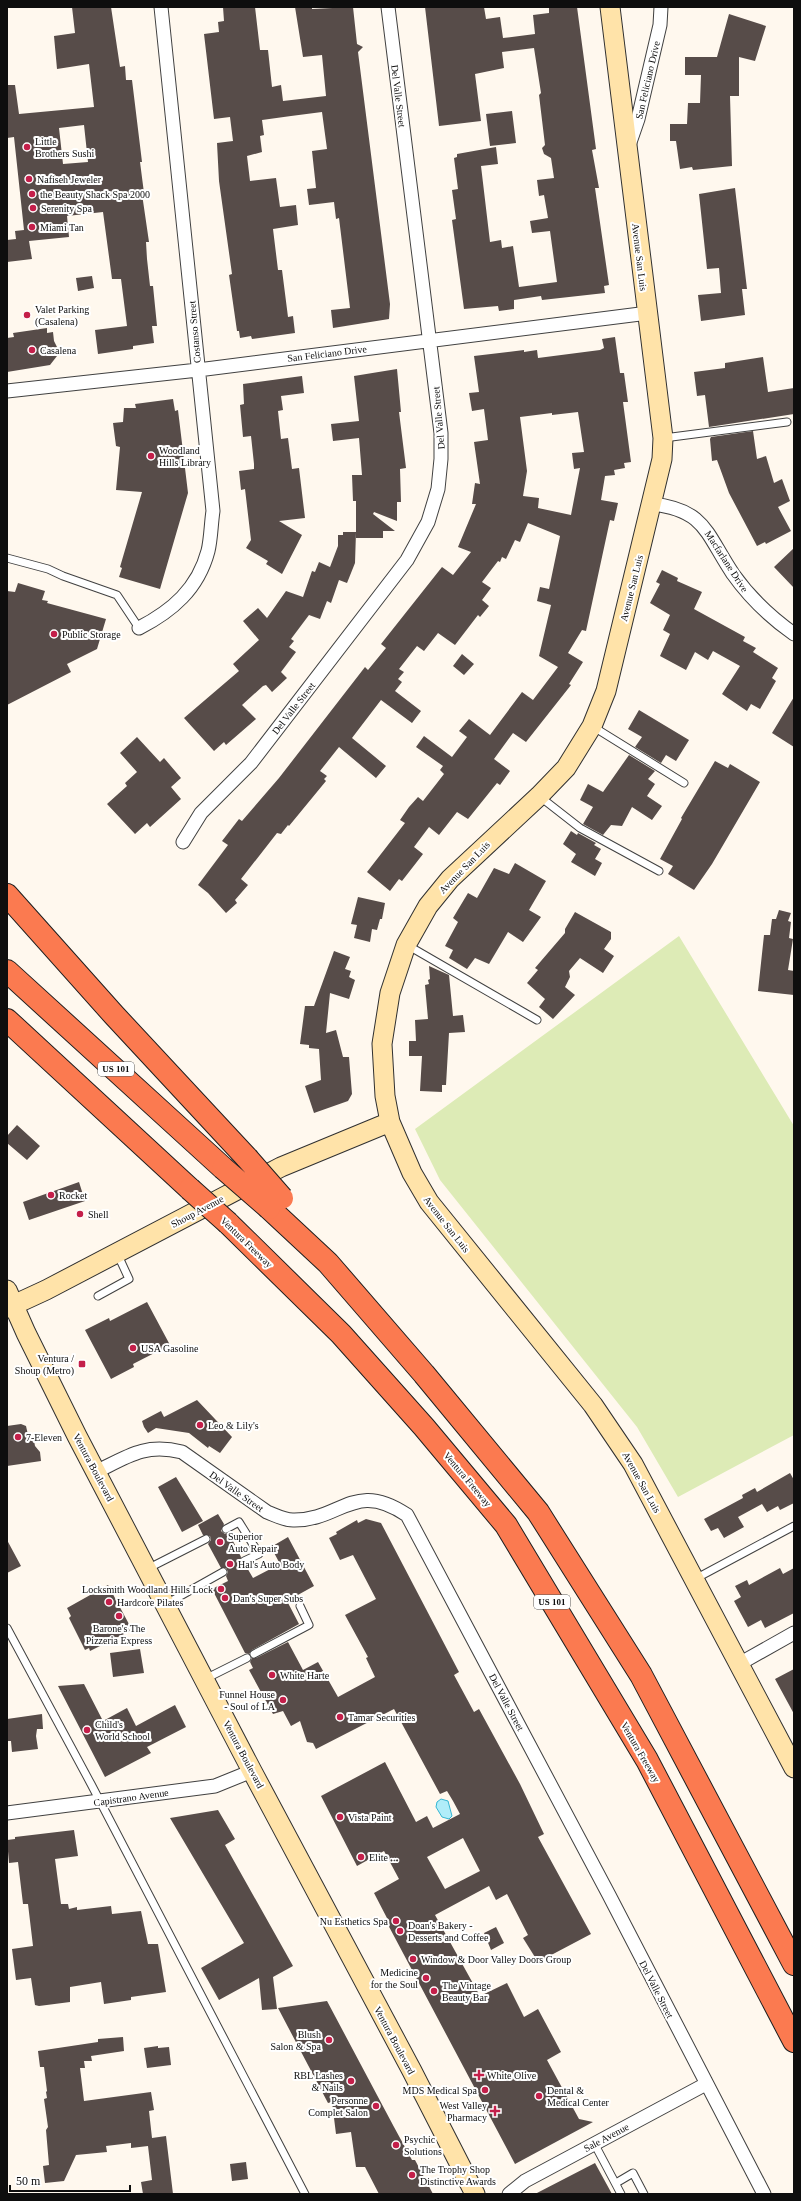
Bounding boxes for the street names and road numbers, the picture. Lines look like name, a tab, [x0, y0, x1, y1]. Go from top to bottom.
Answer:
street label: San Feliciano Drive	[633, 39, 662, 120]
street label: Del Valle Street	[389, 64, 408, 128]
street label: Avenue San Luis	[630, 223, 649, 292]
street label: Costanso Street	[186, 300, 203, 364]
street label: San Feliciano Drive	[287, 343, 368, 364]
street label: Del Valle Street	[430, 386, 447, 450]
street label: Macfarlane Drive	[703, 529, 751, 594]
street label: Avenue San Luis	[618, 554, 645, 623]
street label: Del Valle Street	[270, 680, 317, 737]
street label: Avenue San Luis	[437, 839, 492, 896]
road number: US 101	[98, 1062, 134, 1076]
street label: Shoup Avenue	[169, 1193, 226, 1230]
street label: Avenue San Luis	[421, 1194, 472, 1255]
street label: Ventura Freeway	[218, 1215, 275, 1270]
street label: Ventura Boulevard	[71, 1431, 116, 1503]
street label: Ventura Freeway	[442, 1450, 494, 1509]
street label: Avenue San Luis	[620, 1450, 663, 1515]
street label: Del Valle Street	[208, 1469, 266, 1514]
road number: US 101	[534, 1595, 570, 1609]
street label: Del Valle Street	[487, 1672, 526, 1733]
street label: Ventura Boulevard	[221, 1718, 266, 1790]
street label: Ventura Freeway	[619, 1720, 662, 1784]
street label: Capistrano Avenue	[93, 1787, 170, 1808]
street label: Del Valle Street	[637, 1959, 676, 2020]
street label: Ventura Boulevard	[372, 2004, 417, 2076]
street label: Sale Avenue	[582, 2121, 631, 2154]

